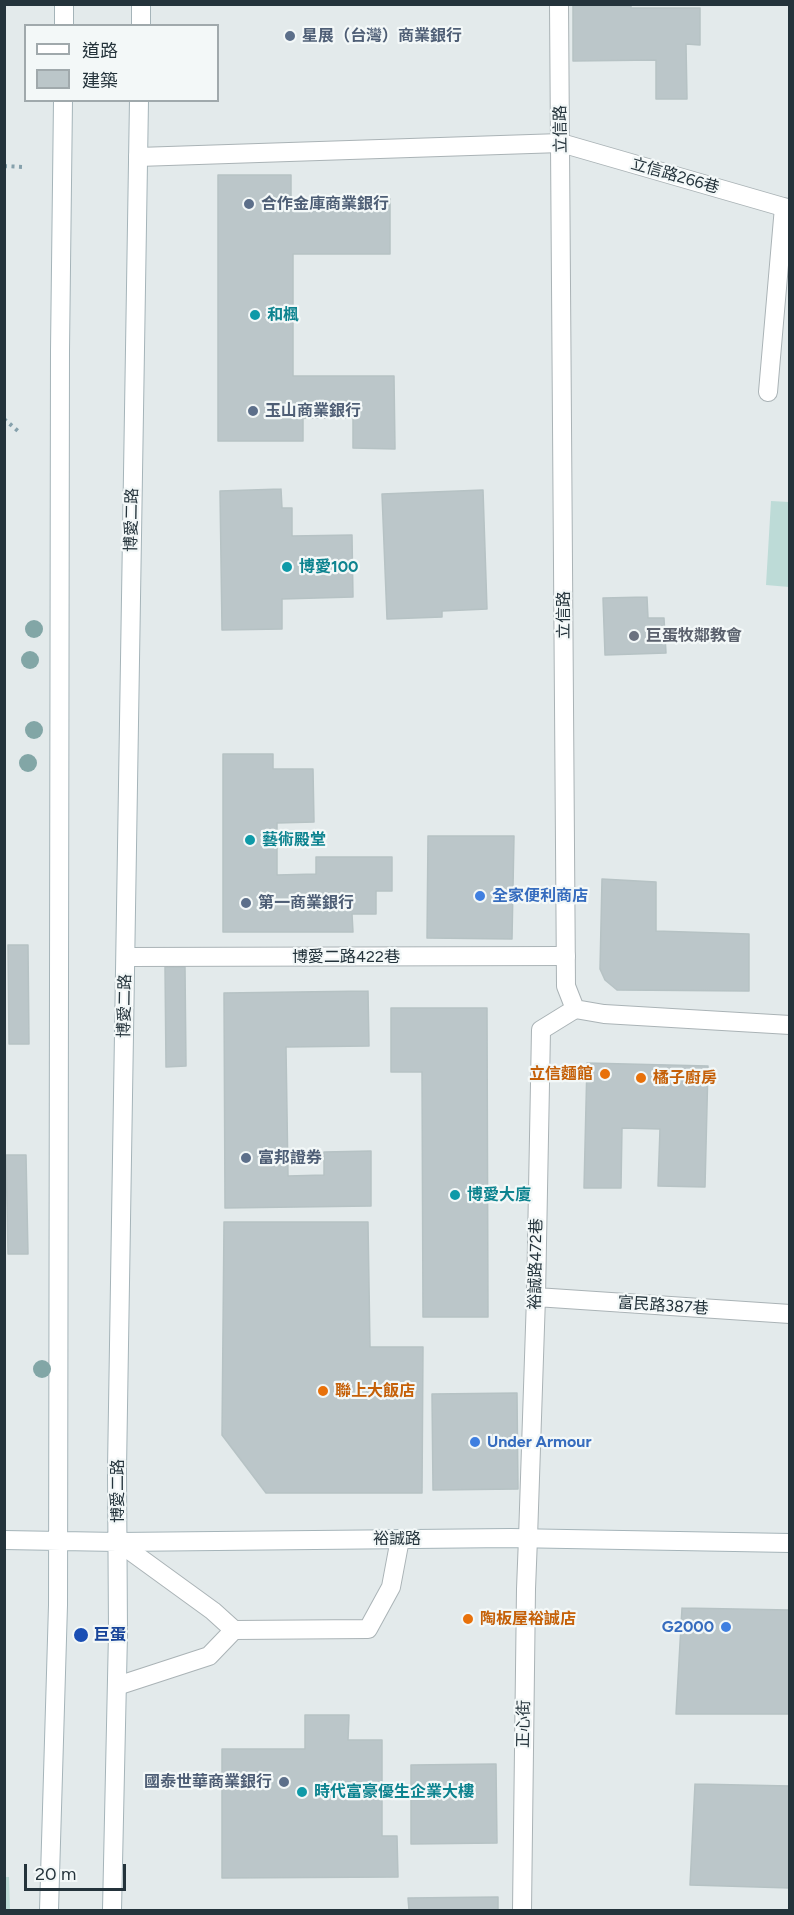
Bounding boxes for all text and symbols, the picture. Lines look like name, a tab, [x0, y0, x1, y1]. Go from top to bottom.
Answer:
legend	[24, 24, 219, 102]
place label: 星展（台灣）商業銀行	[302, 26, 462, 46]
marker: 星展（台灣）商業銀行	[283, 29, 297, 43]
text: 道路	[82, 40, 118, 62]
text: 建築	[82, 70, 118, 92]
street label: 立信路	[551, 105, 571, 153]
street label: 立信路266巷	[629, 154, 721, 198]
place label: 合作金庫商業銀行	[261, 194, 389, 214]
marker: 合作金庫商業銀行	[242, 197, 256, 211]
place label: 和楓	[267, 305, 299, 325]
marker: 和楓	[248, 308, 262, 322]
place label: 玉山商業銀行	[265, 401, 361, 421]
marker: 玉山商業銀行	[246, 404, 260, 418]
street label: 博愛二路	[122, 488, 142, 552]
place label: 博愛100	[299, 557, 358, 577]
marker: 博愛100	[280, 560, 294, 574]
street label: 立信路	[554, 591, 574, 639]
place label: 巨蛋牧鄰教會	[646, 626, 742, 646]
marker: 巨蛋牧鄰教會	[627, 629, 641, 643]
place label: 藝術殿堂	[262, 830, 326, 850]
marker: 藝術殿堂	[243, 833, 257, 847]
place label: 全家便利商店	[492, 886, 588, 906]
marker: 全家便利商店	[473, 889, 487, 903]
place label: 第一商業銀行	[258, 893, 354, 913]
marker: 第一商業銀行	[239, 896, 253, 910]
street label: 博愛二路422巷	[292, 947, 400, 967]
street label: 博愛二路	[115, 974, 135, 1038]
place label: 立信麵館	[529, 1064, 593, 1084]
marker: 立信麵館	[598, 1067, 612, 1081]
place label: 橘子廚房	[653, 1068, 717, 1088]
marker: 橘子廚房	[634, 1071, 648, 1085]
place label: 富邦證券	[258, 1148, 322, 1168]
marker: 富邦證券	[239, 1151, 253, 1165]
place label: 博愛大廈	[467, 1185, 531, 1205]
marker: 博愛大廈	[448, 1188, 462, 1202]
street label: 裕誠路472巷	[526, 1218, 546, 1310]
street label: 富民路387巷	[617, 1293, 709, 1319]
place label: 聯上大飯店	[335, 1381, 415, 1401]
marker: 聯上大飯店	[316, 1384, 330, 1398]
place label: Under Armour	[487, 1432, 591, 1452]
marker: Under Armour	[468, 1435, 482, 1449]
street label: 博愛二路	[108, 1459, 128, 1523]
street label: 裕誠路	[373, 1529, 421, 1549]
place label: 陶板屋裕誠店	[480, 1609, 576, 1629]
marker: 陶板屋裕誠店	[461, 1612, 475, 1626]
place label: G2000	[662, 1617, 714, 1637]
marker: G2000	[719, 1620, 733, 1634]
place label: 巨蛋	[94, 1625, 126, 1645]
marker: 巨蛋	[72, 1626, 90, 1644]
street label: 正心街	[514, 1700, 534, 1748]
place label: 國泰世華商業銀行	[144, 1772, 272, 1792]
marker: 國泰世華商業銀行	[277, 1775, 291, 1789]
place label: 時代富豪優生企業大樓	[314, 1782, 474, 1802]
marker: 時代富豪優生企業大樓	[295, 1785, 309, 1799]
scale bar	[27, 1852, 129, 1890]
text: 20 m	[35, 1863, 76, 1885]

